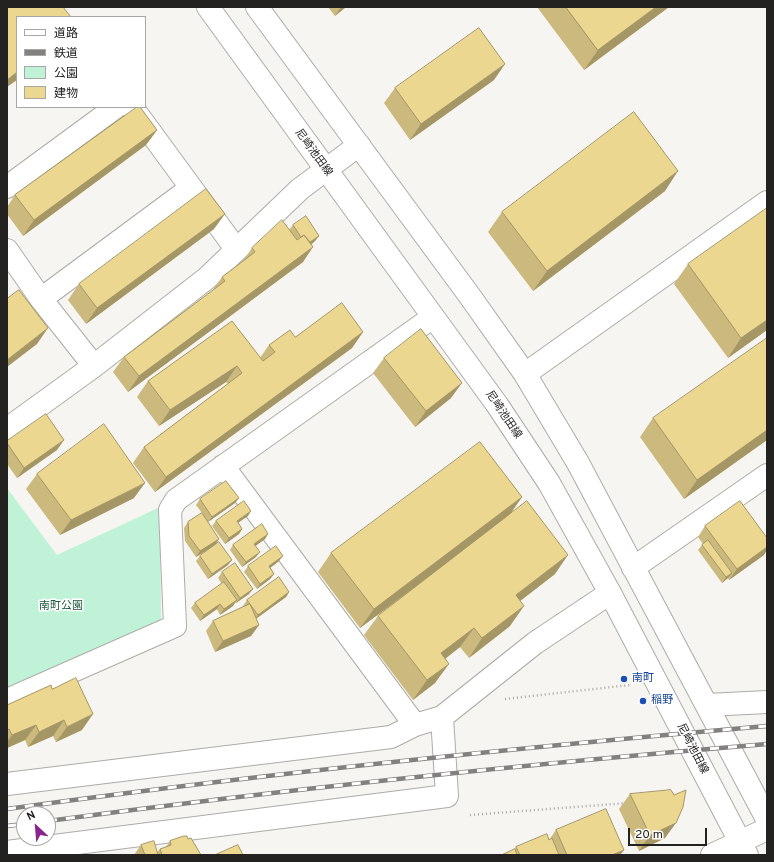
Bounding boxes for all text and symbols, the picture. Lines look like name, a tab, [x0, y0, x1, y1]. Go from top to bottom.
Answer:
legend	[16, 16, 146, 108]
text: 道路	[54, 26, 78, 42]
text: 鉄道	[54, 46, 78, 62]
text: 公園	[54, 66, 78, 82]
text: 建物	[54, 86, 78, 102]
street label: 尼崎池田線	[291, 127, 335, 179]
street label: 尼崎池田線	[482, 389, 524, 441]
park label: 南町公園	[39, 600, 83, 614]
place label: 南町	[632, 672, 654, 686]
marker: 南町	[619, 674, 629, 684]
place label: 稲野	[651, 694, 673, 708]
marker: 稲野	[638, 696, 648, 706]
street label: 尼崎池田線	[674, 722, 710, 776]
north arrow	[16, 806, 56, 846]
text: N	[25, 808, 38, 824]
scale bar	[630, 820, 709, 846]
text: 20 m	[635, 827, 663, 843]

